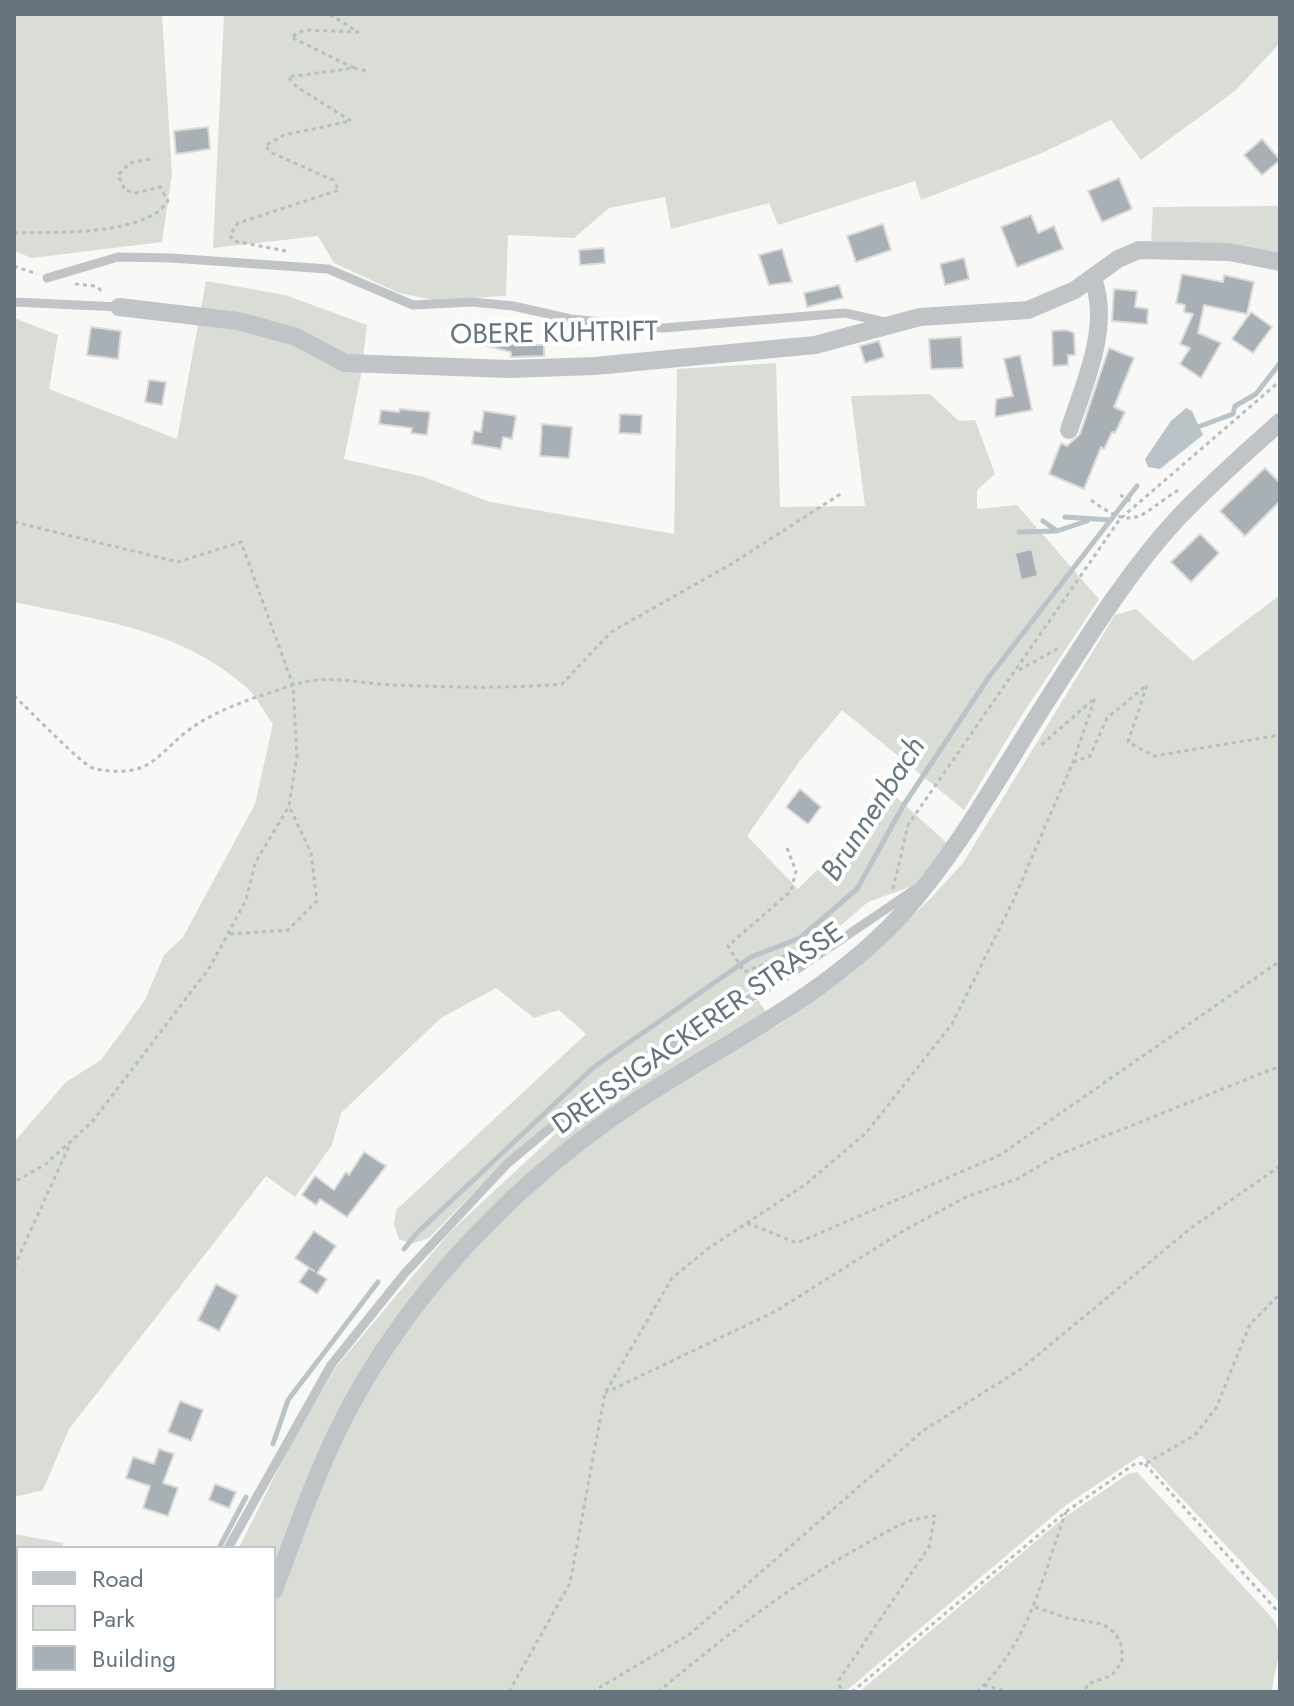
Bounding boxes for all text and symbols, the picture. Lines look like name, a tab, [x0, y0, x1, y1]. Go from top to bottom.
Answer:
street label: OBERE KUHTRIFT	[450, 316, 658, 354]
water label: Brunnenbach	[815, 731, 935, 889]
street label: DREISSIGACKERER STRASSE	[547, 917, 851, 1143]
legend	[16, 1546, 276, 1690]
text: Road	[92, 1561, 144, 1596]
text: Park	[92, 1601, 135, 1636]
text: Building	[92, 1641, 176, 1676]

